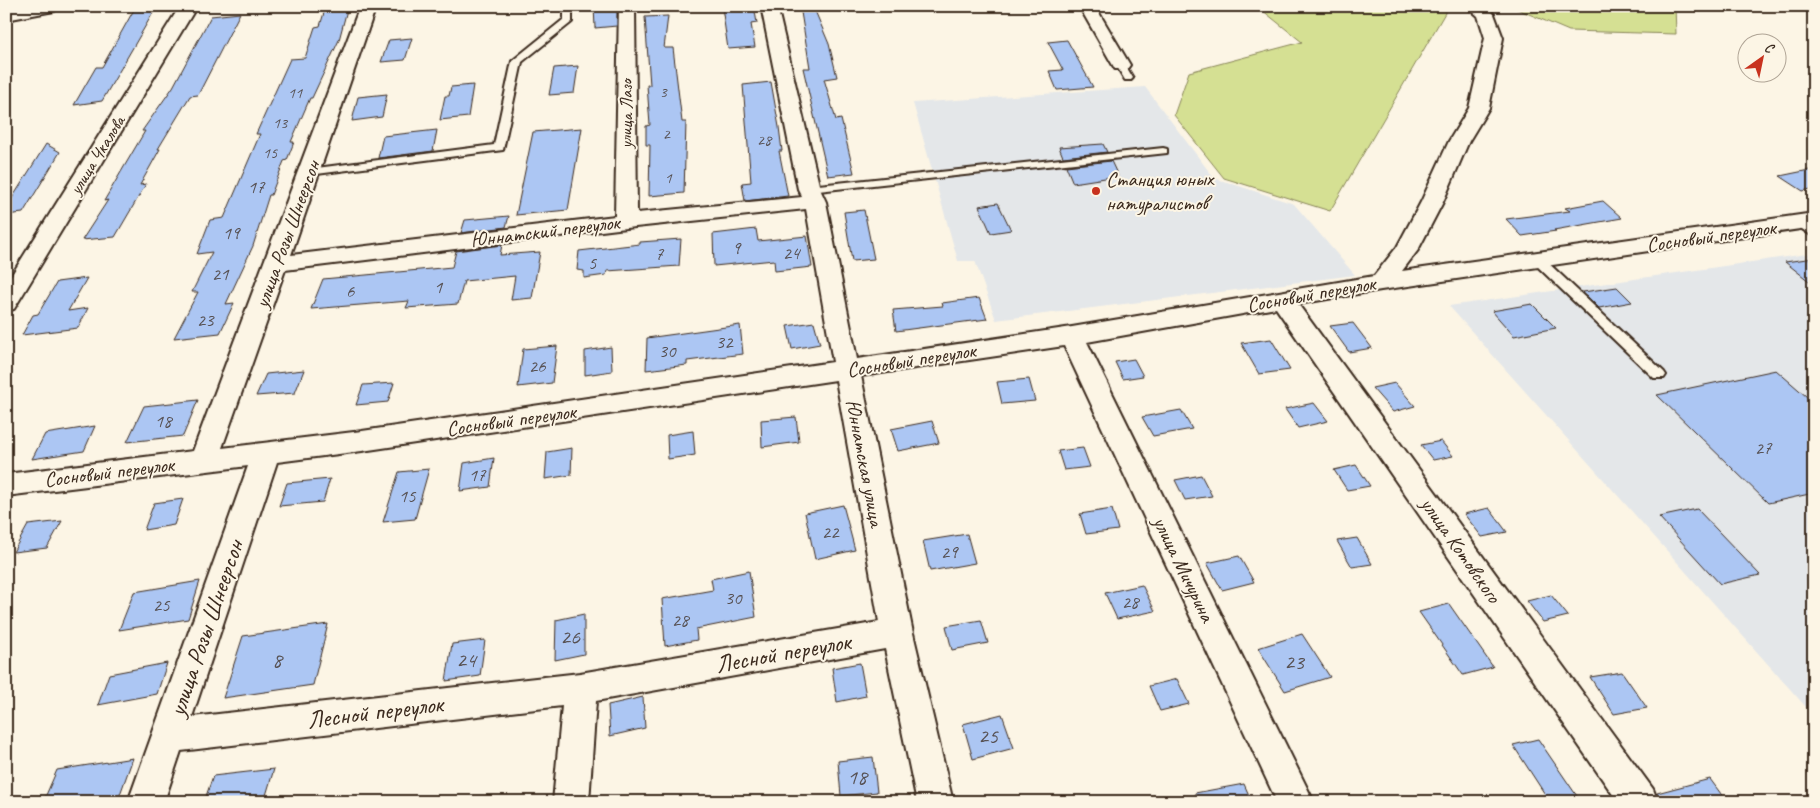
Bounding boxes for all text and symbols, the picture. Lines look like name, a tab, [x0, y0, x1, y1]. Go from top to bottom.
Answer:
north arrow	[1738, 32, 1788, 82]
text: С	[1761, 39, 1778, 58]
street label: улица Лазо	[615, 78, 637, 150]
house number: 3	[659, 82, 668, 102]
house number: 11	[288, 83, 303, 103]
street label: улица Чкалова	[64, 110, 131, 199]
house number: 13	[273, 113, 289, 133]
house number: 2	[662, 124, 671, 144]
house number: 28	[757, 130, 773, 150]
house number: 15	[263, 143, 278, 163]
street label: улица Розы Шнеерсон	[248, 155, 326, 313]
place label: Станция юных натуралистов	[1106, 166, 1215, 216]
house number: 1	[664, 168, 672, 188]
house number: 17	[247, 175, 266, 199]
marker: Станция юных натуралистов	[1090, 185, 1102, 197]
street label: Юннатский переулок	[469, 209, 623, 253]
street label: Сосновый переулок	[1645, 214, 1779, 258]
house number: 19	[222, 221, 241, 245]
house number: 9	[732, 236, 742, 260]
house number: 24	[782, 241, 802, 265]
house number: 7	[655, 242, 665, 266]
house number: 5	[588, 251, 598, 275]
house number: 21	[211, 262, 230, 286]
street label: Сосновый переулок	[1245, 270, 1379, 318]
house number: 1	[434, 275, 444, 299]
house number: 6	[346, 279, 356, 303]
house number: 23	[196, 308, 215, 332]
house number: 32	[715, 330, 734, 354]
street label: Сосновый переулок	[845, 337, 979, 383]
house number: 30	[658, 339, 677, 363]
house number: 26	[528, 354, 547, 378]
street label: Юннатская улица	[840, 397, 891, 531]
street label: Сосновый переулок	[445, 398, 579, 442]
house number: 18	[154, 409, 174, 433]
house number: 27	[1754, 436, 1773, 460]
street label: Сосновый переулок	[43, 451, 177, 493]
house number: 17	[468, 463, 487, 487]
house number: 15	[398, 484, 417, 508]
street label: улица Котовского	[1414, 490, 1508, 609]
street label: улица Мичурина	[1146, 510, 1222, 628]
house number: 22	[821, 520, 840, 544]
street label: улица Розы Шнеерсон	[160, 534, 252, 722]
house number: 29	[940, 540, 959, 564]
house number: 30	[724, 586, 743, 610]
house number: 28	[1121, 590, 1141, 614]
house number: 25	[152, 593, 171, 617]
house number: 28	[671, 608, 691, 632]
house number: 26	[560, 623, 581, 651]
street label: Лесной переулок	[713, 625, 856, 681]
house number: 8	[272, 646, 284, 674]
house number: 24	[456, 646, 478, 674]
house number: 23	[1284, 648, 1306, 676]
street label: Лесной переулок	[305, 687, 447, 736]
house number: 25	[978, 722, 999, 750]
house number: 18	[847, 763, 869, 791]

